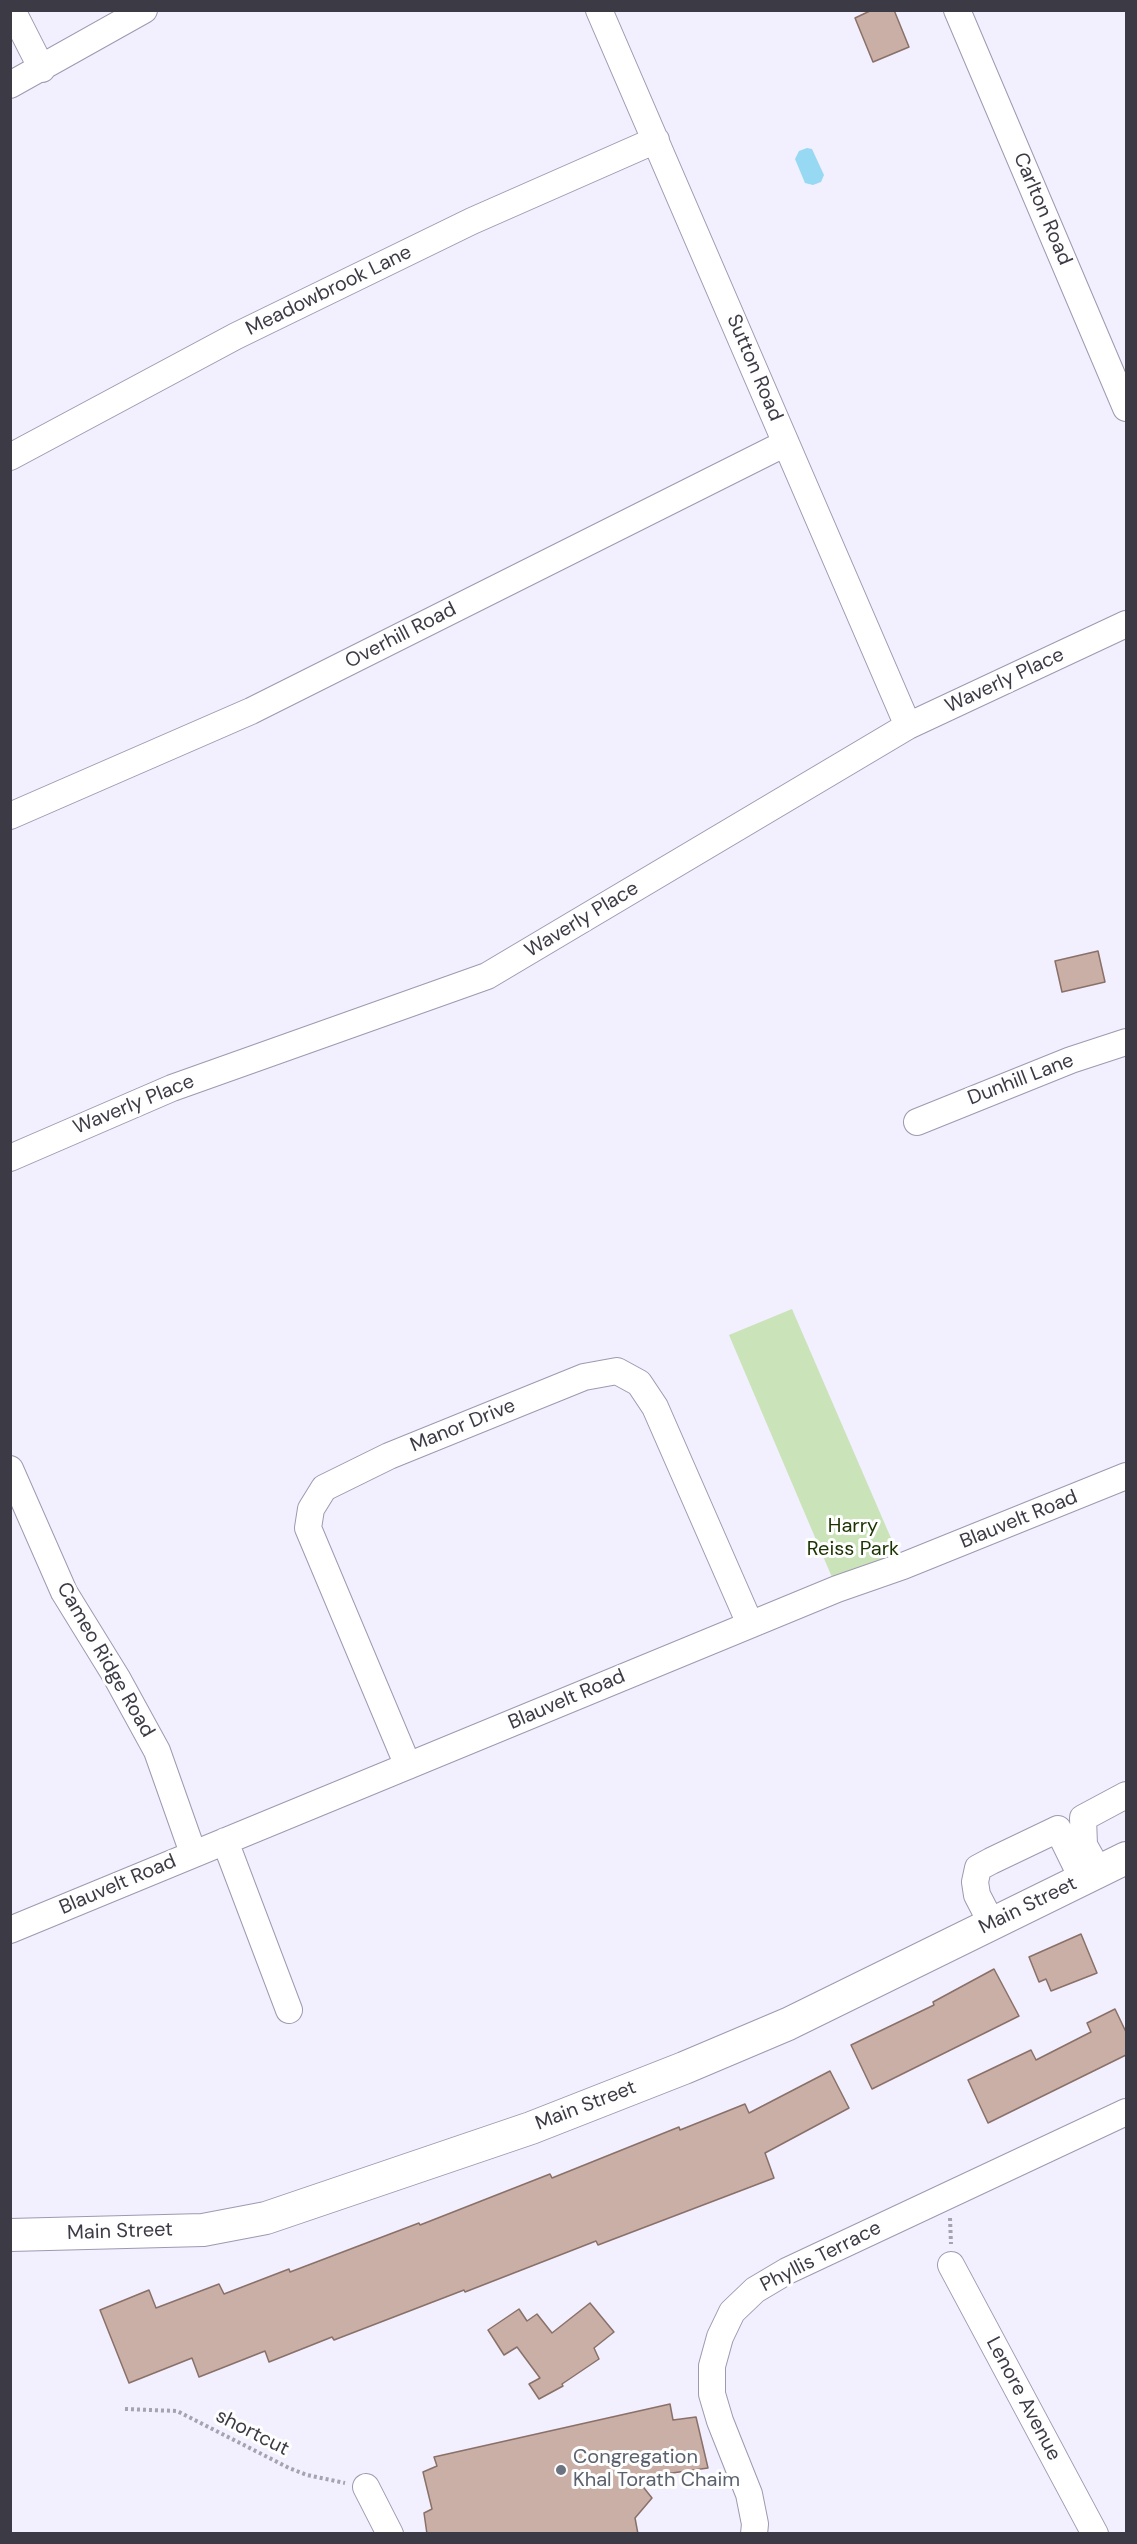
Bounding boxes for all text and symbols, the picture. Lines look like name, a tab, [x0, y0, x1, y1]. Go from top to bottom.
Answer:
street label: Carlton Road	[1008, 149, 1076, 269]
street label: Meadowbrook Lane	[242, 240, 416, 342]
street label: Sutton Road	[721, 311, 787, 425]
street label: Overhill Road	[341, 598, 461, 674]
street label: Waverly Place	[942, 643, 1068, 719]
street label: Waverly Place	[521, 877, 643, 963]
street label: Dunhill Lane	[965, 1049, 1077, 1111]
street label: Waverly Place	[70, 1070, 198, 1140]
street label: Manor Drive	[407, 1394, 519, 1458]
street label: Blauvelt Road	[957, 1486, 1081, 1554]
park label: Harry Reiss Park	[807, 1515, 899, 1562]
street label: Cameo Ridge Road	[51, 1578, 159, 1742]
street label: Blauvelt Road	[505, 1665, 629, 1735]
street label: Blauvelt Road	[56, 1850, 180, 1920]
street label: Main Street	[975, 1872, 1081, 1940]
street label: Main Street	[532, 2076, 640, 2136]
street label: Phyllis Terrace	[757, 2216, 885, 2298]
street label: Main Street	[67, 2218, 173, 2246]
street label: Lenore Avenue	[980, 2333, 1066, 2465]
street label: shortcut	[211, 2404, 293, 2462]
place label: Congregation Khal Torath Chaim	[573, 2446, 740, 2493]
marker: Congregation Khal Torath Chaim	[554, 2463, 568, 2477]

